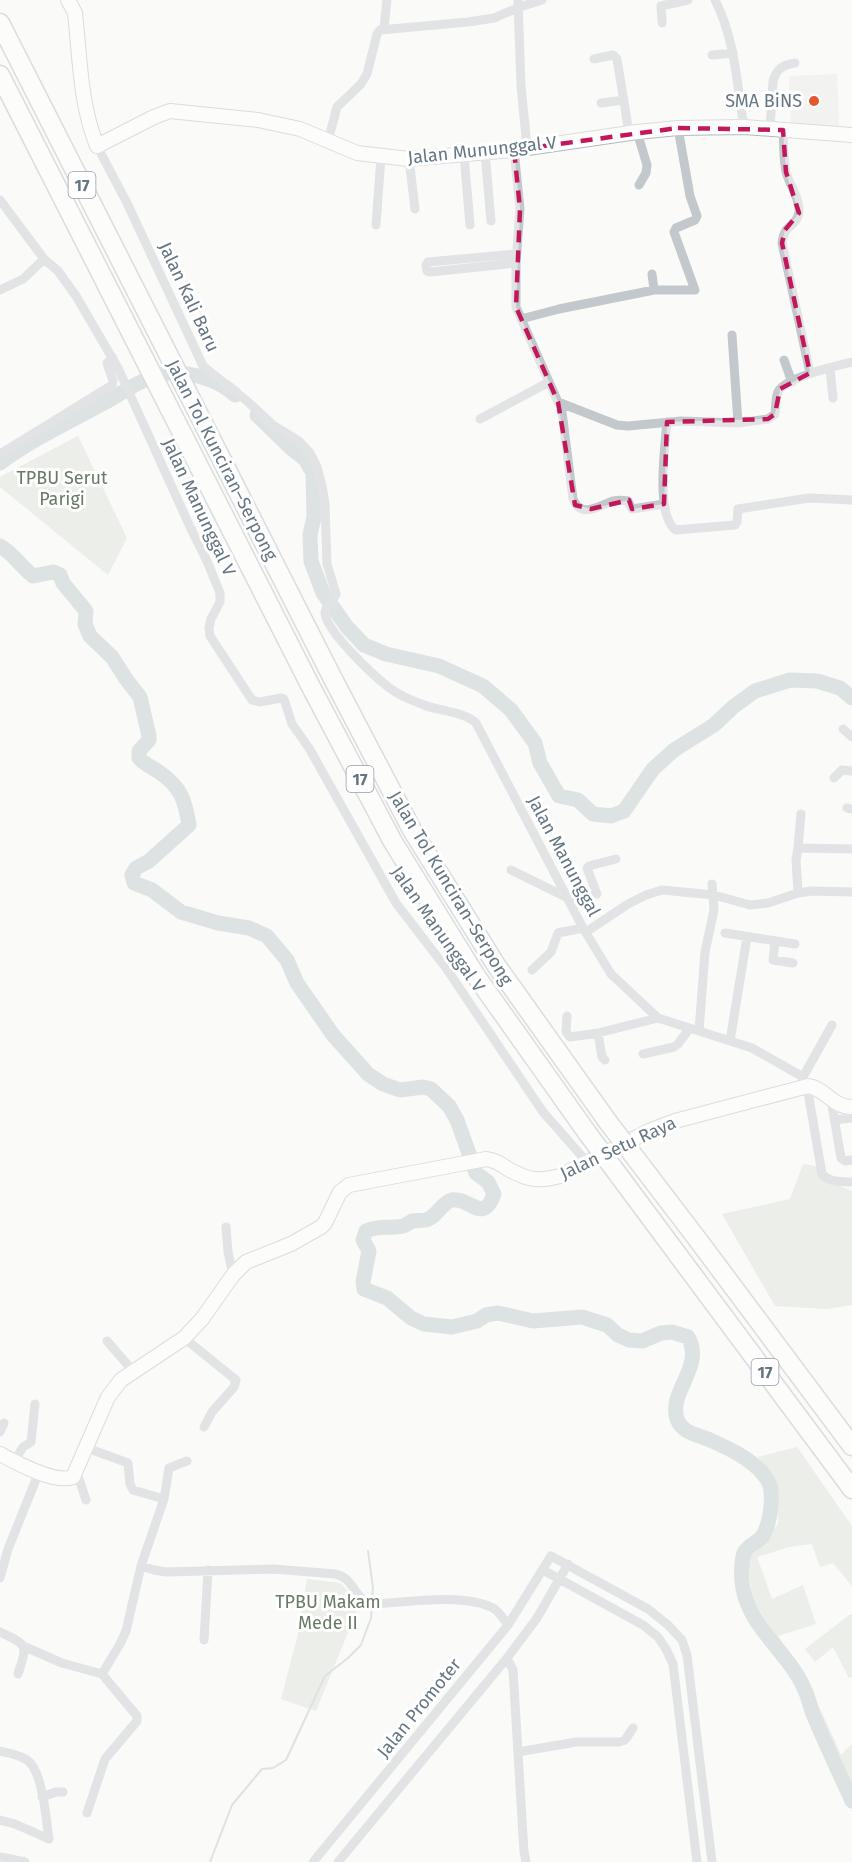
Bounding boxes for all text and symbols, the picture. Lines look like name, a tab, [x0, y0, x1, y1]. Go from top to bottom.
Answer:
place label: SMA BiNS	[725, 90, 802, 112]
marker: SMA BiNS	[807, 94, 821, 108]
street label: Jalan Mununggal V	[407, 131, 557, 169]
road number: 17	[68, 172, 96, 198]
street label: Jalan Kali Baru	[154, 239, 224, 355]
street label: Jalan Tol Kunciran–Serpong	[162, 356, 283, 565]
street label: Jalan Manunggal V	[158, 435, 240, 579]
park label: TPBU Serut Parigi	[17, 467, 108, 510]
road number: 17	[346, 766, 374, 792]
street label: Jalan Tol Kunciran–Serpong	[384, 787, 518, 990]
street label: Jalan Manunggal	[523, 792, 605, 920]
street label: Jalan Manunggal V	[386, 862, 490, 996]
street label: Jalan Setu Raya	[557, 1112, 679, 1184]
road number: 17	[752, 1359, 778, 1385]
park label: TPBU Makam Mede II	[275, 1591, 381, 1634]
street label: Jalan Promoter	[372, 1654, 466, 1762]

